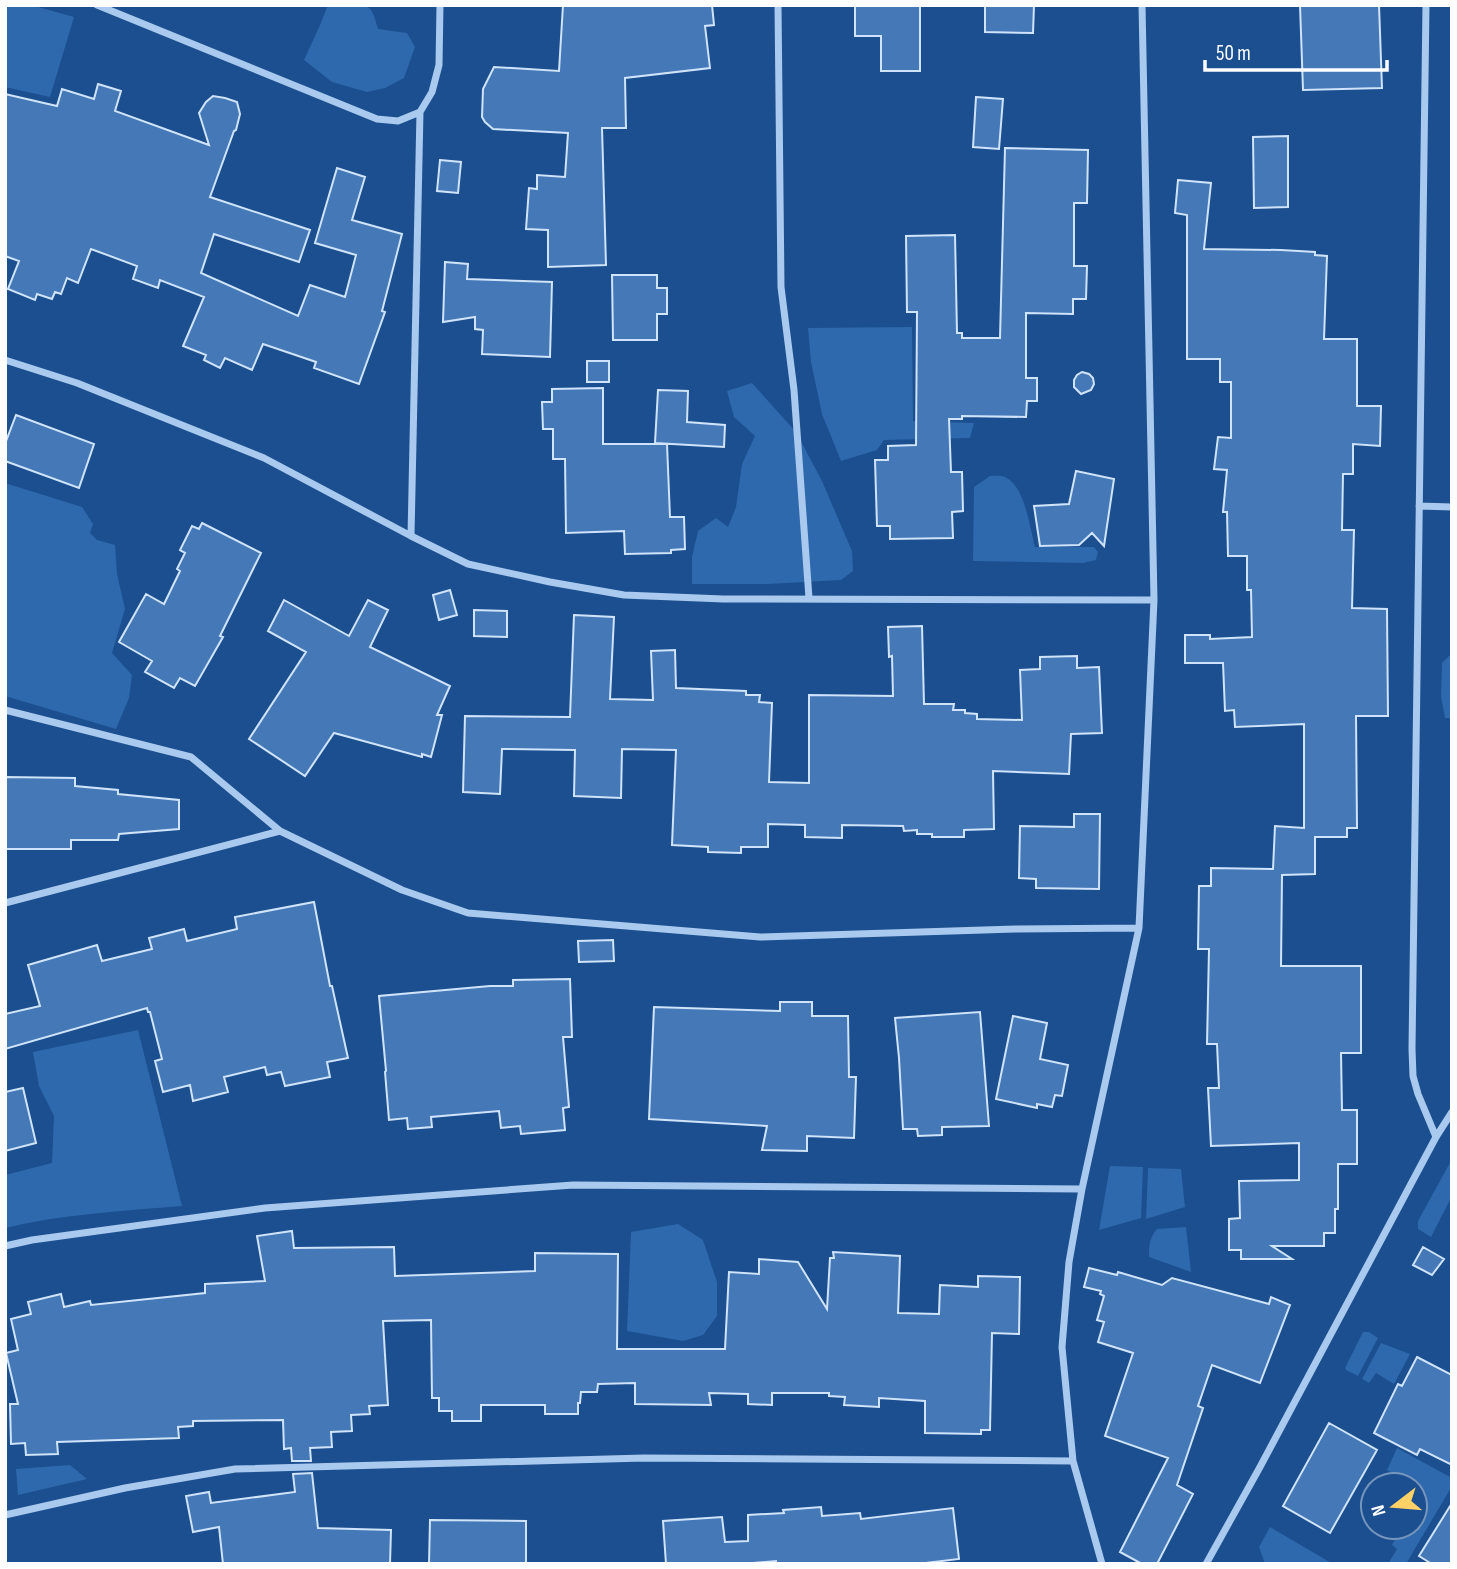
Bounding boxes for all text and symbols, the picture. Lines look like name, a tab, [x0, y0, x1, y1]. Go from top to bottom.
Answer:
scale bar	[1205, 28, 1387, 72]
text: 50 m	[1216, 41, 1251, 66]
north arrow	[1359, 1471, 1429, 1541]
text: N	[1367, 1502, 1392, 1518]

